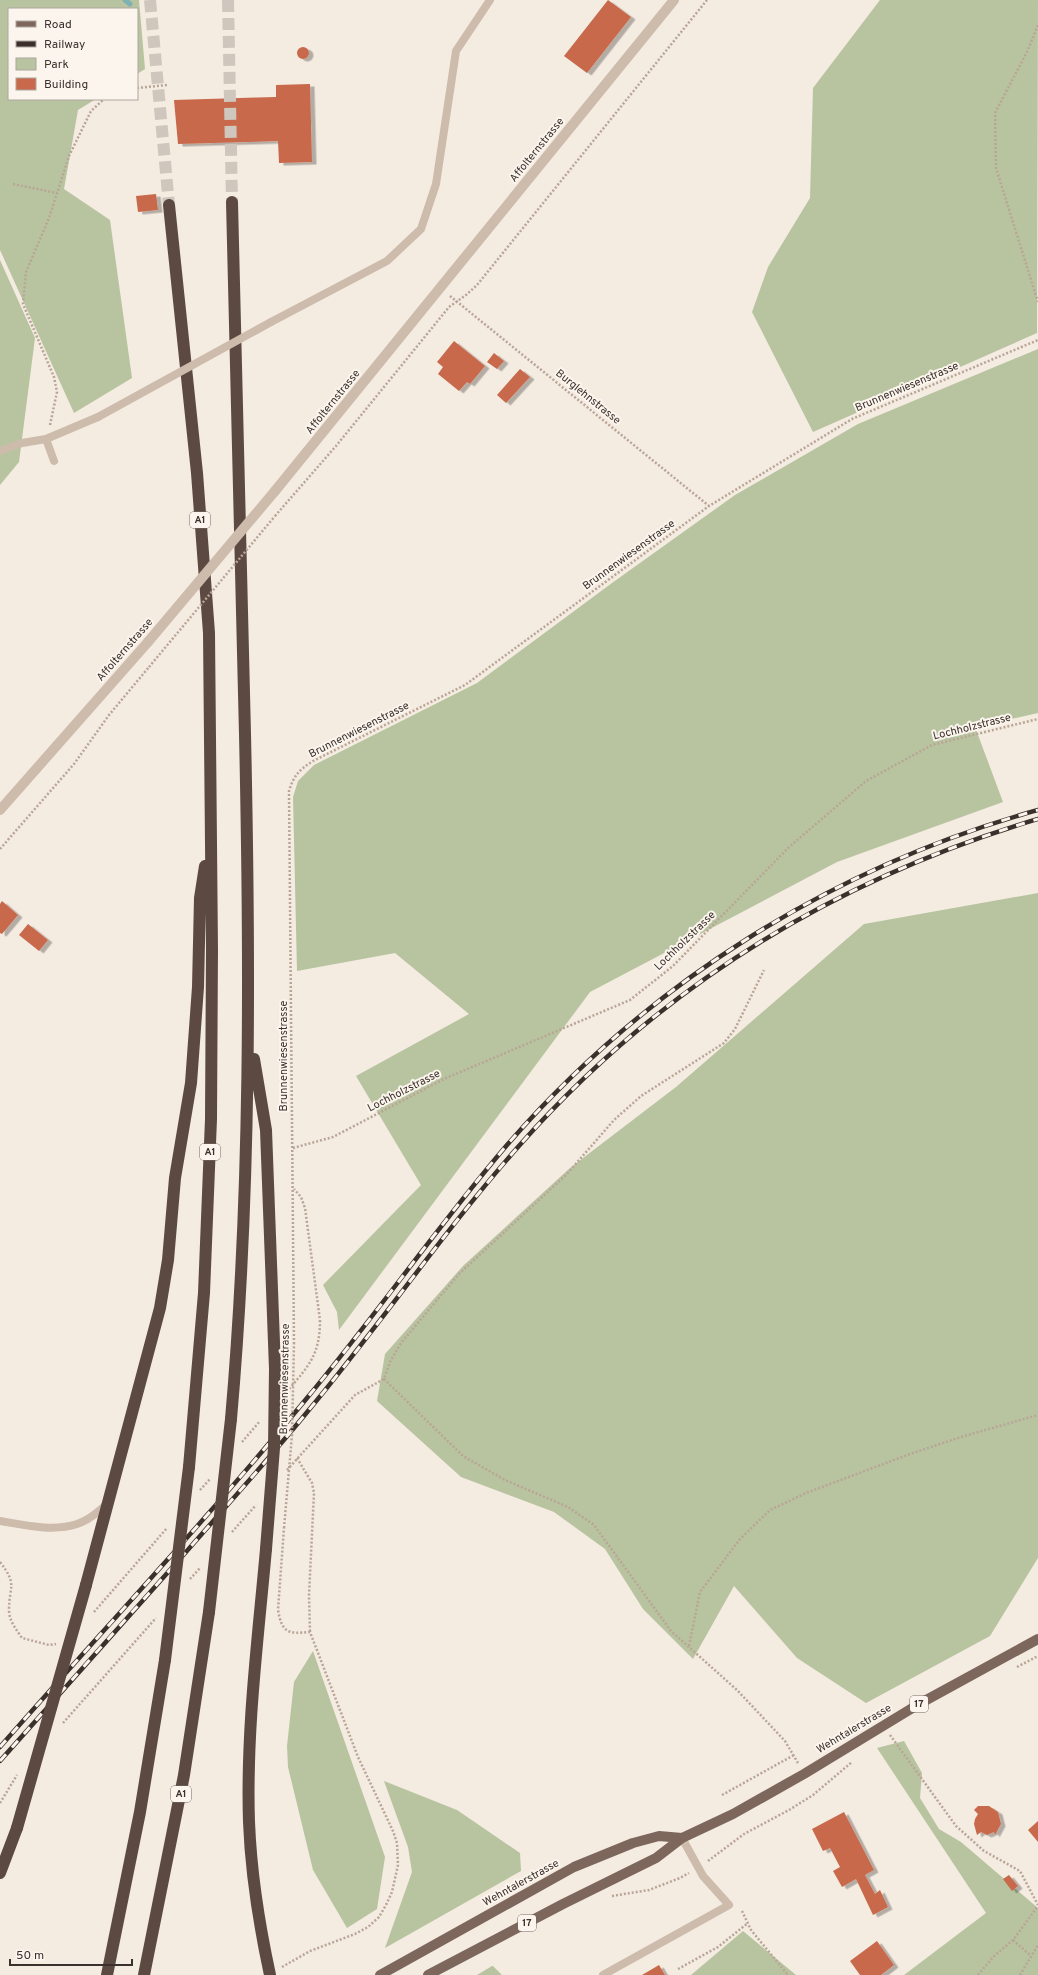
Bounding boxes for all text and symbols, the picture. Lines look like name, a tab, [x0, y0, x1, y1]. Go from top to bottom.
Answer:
legend	[8, 8, 138, 100]
text: Road	[44, 17, 72, 33]
text: Railway	[44, 37, 85, 53]
text: Park	[44, 57, 69, 73]
text: Building	[44, 77, 88, 93]
street label: Affolternstrasse	[507, 115, 567, 185]
street label: Brunnenwiesenstrasse	[853, 359, 961, 415]
street label: Burglehnstrasse	[553, 366, 623, 428]
street label: Affolternstrasse	[303, 367, 363, 437]
road number: A1	[190, 512, 210, 528]
street label: Brunnenwiesenstrasse	[580, 517, 678, 593]
street label: Affolternstrasse	[94, 615, 156, 684]
street label: Brunnenwiesenstrasse	[306, 699, 412, 761]
street label: Lochholzstrasse	[932, 711, 1012, 743]
street label: Lochholzstrasse	[651, 908, 719, 974]
street label: Brunnenwiesenstrasse	[277, 1000, 291, 1111]
street label: Lochholzstrasse	[365, 1067, 443, 1115]
road number: A1	[200, 1144, 220, 1160]
street label: Brunnenwiesenstrasse	[277, 1323, 293, 1435]
road number: 17	[910, 1696, 928, 1712]
street label: Wehntalerstrasse	[814, 1701, 894, 1757]
road number: A1	[171, 1786, 191, 1802]
street label: Wehntalerstrasse	[480, 1856, 562, 1910]
road number: 17	[518, 1915, 536, 1931]
scale bar	[10, 1941, 132, 1967]
text: 50 m	[16, 1948, 44, 1964]

